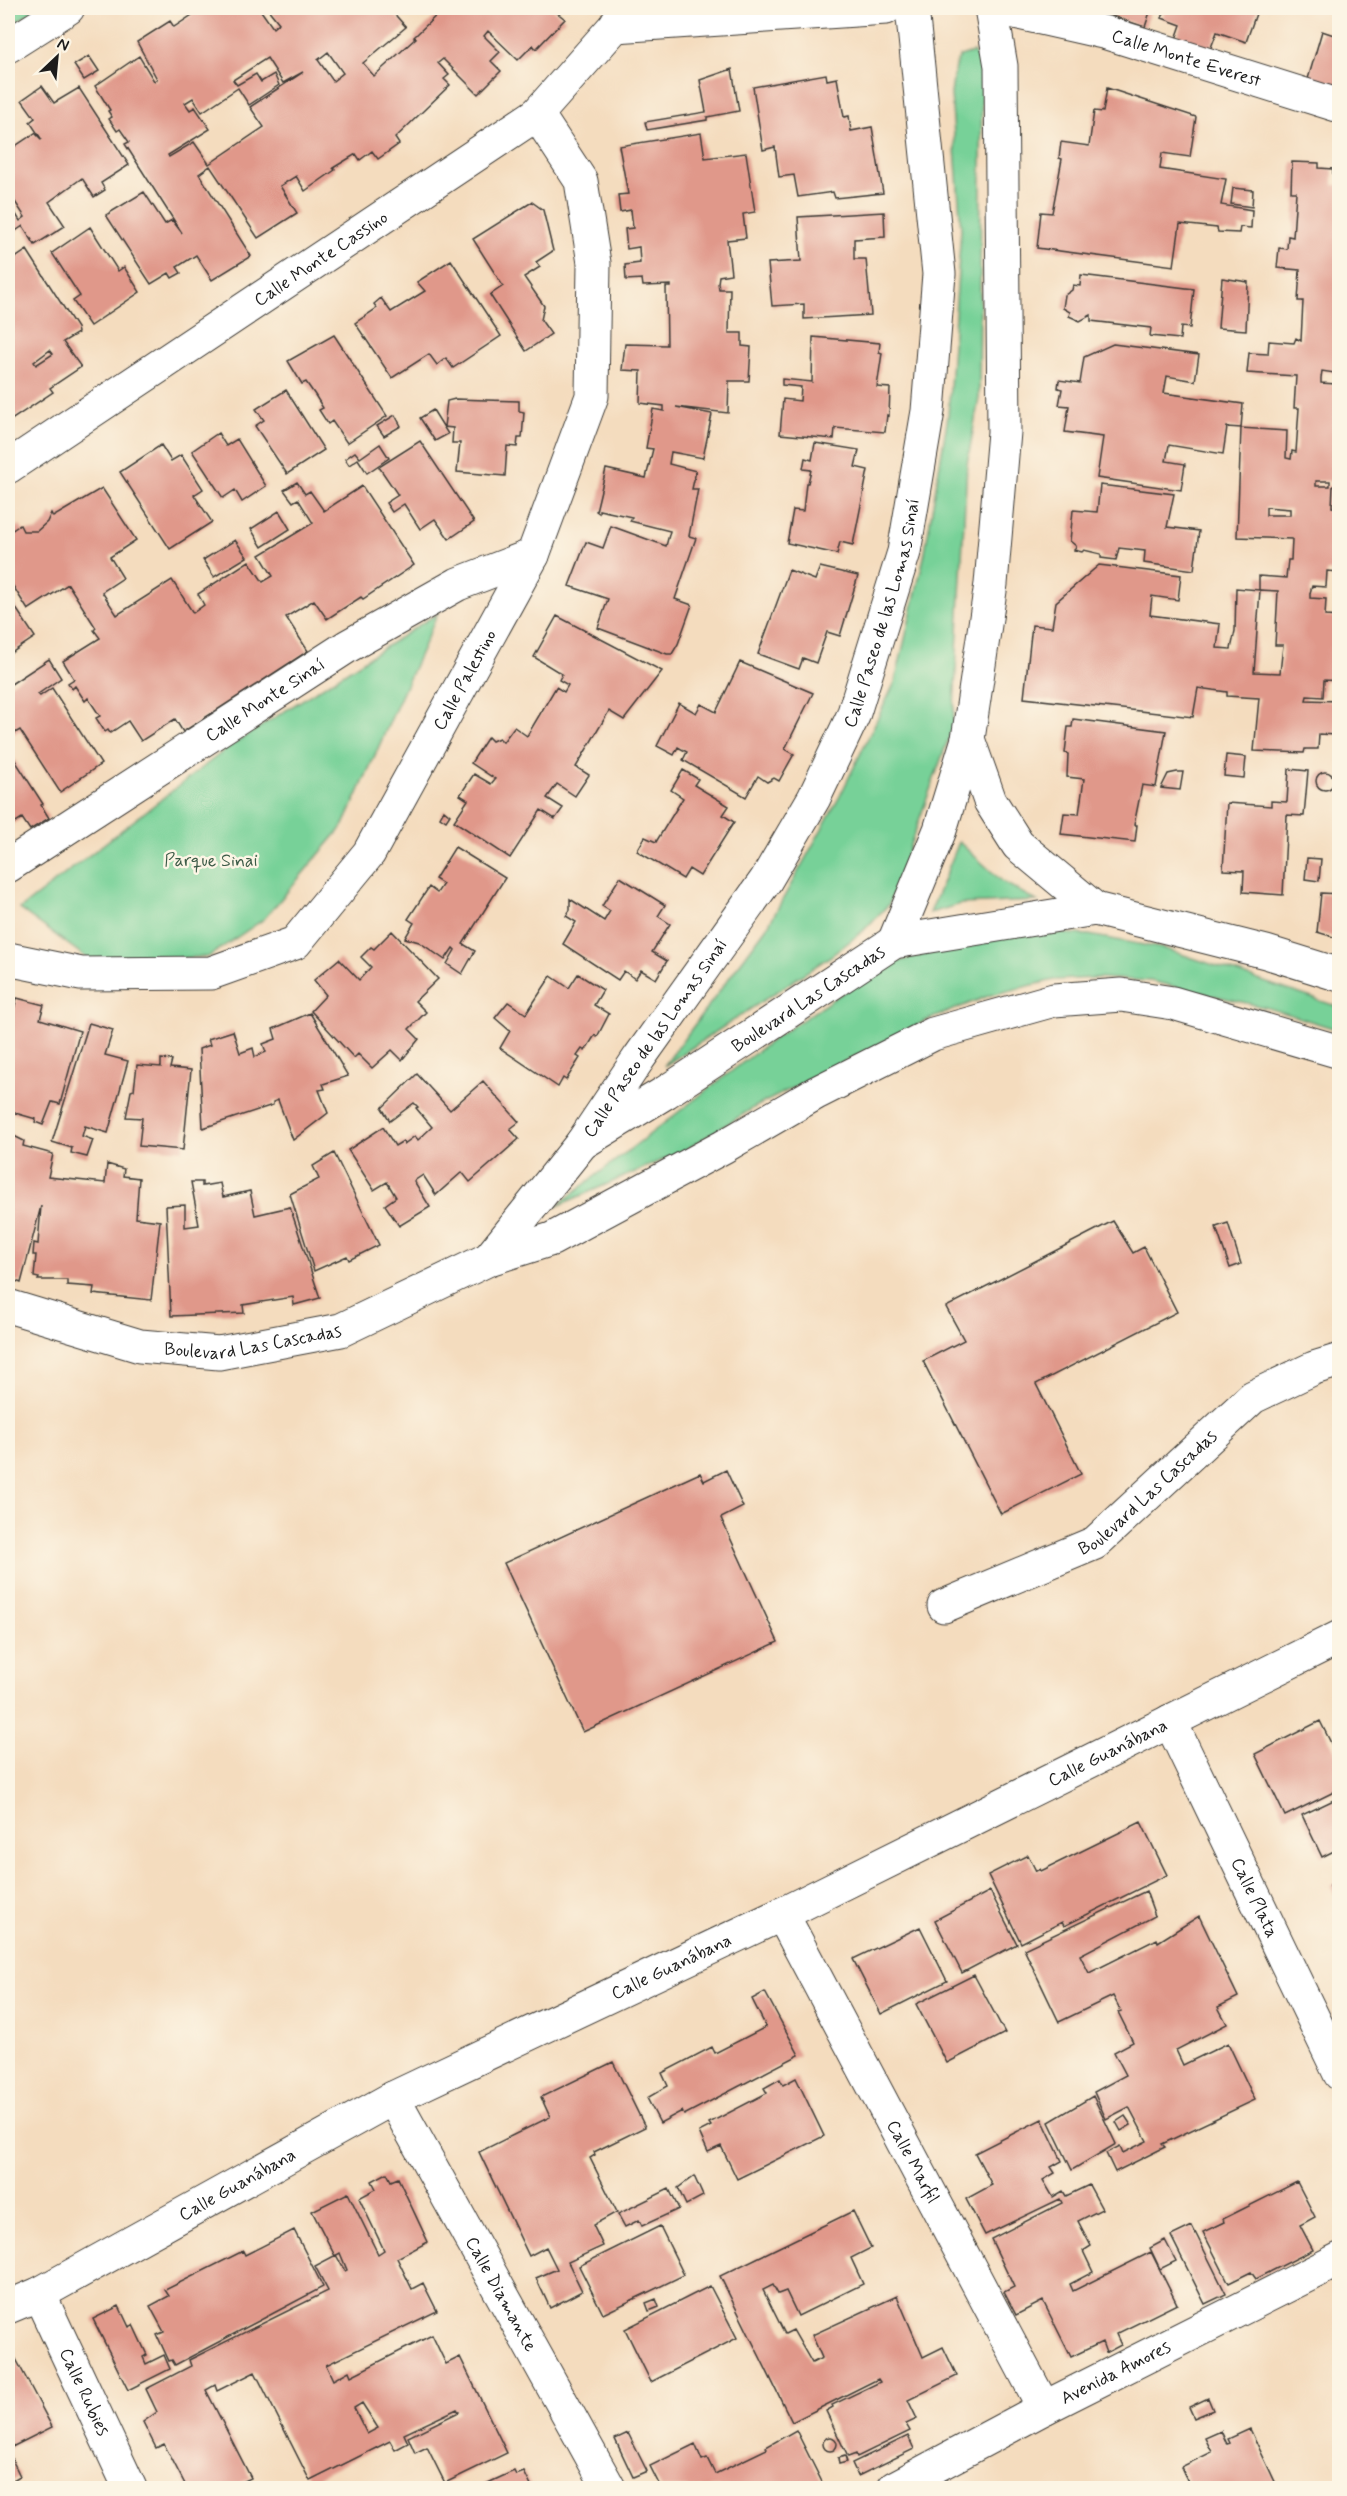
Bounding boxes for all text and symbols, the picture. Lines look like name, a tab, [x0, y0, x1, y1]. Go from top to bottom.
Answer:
street label: Calle Monte Everest	[1108, 24, 1264, 94]
north arrow	[27, 27, 87, 87]
text: N	[54, 33, 72, 57]
street label: Calle Monte Cassino	[250, 206, 393, 312]
street label: Calle Paseo de las Lomas Sinaí	[838, 497, 926, 732]
street label: Calle Palestino	[428, 626, 503, 735]
street label: Calle Monte Sinaí	[201, 653, 330, 748]
park label: Parque Sinai	[164, 849, 258, 873]
street label: Calle Paseo de las Lomas Sinaí	[578, 934, 733, 1143]
street label: Boulevard Las Cascadas	[727, 940, 890, 1059]
street label: Boulevard Las Cascadas	[163, 1319, 344, 1366]
street label: Boulevard Las Cascadas	[1075, 1425, 1223, 1562]
street label: Calle Guanábana	[1044, 1714, 1172, 1793]
street label: Calle Plata	[1225, 1854, 1284, 1942]
street label: Calle Guanábana	[608, 1929, 736, 2006]
street label: Calle Marfil	[880, 2116, 944, 2208]
street label: Calle Guanábana	[175, 2143, 300, 2227]
street label: Calle Diamante	[459, 2232, 542, 2356]
street label: Avenida Amores	[1057, 2335, 1175, 2411]
street label: Calle Rubies	[53, 2344, 115, 2440]

